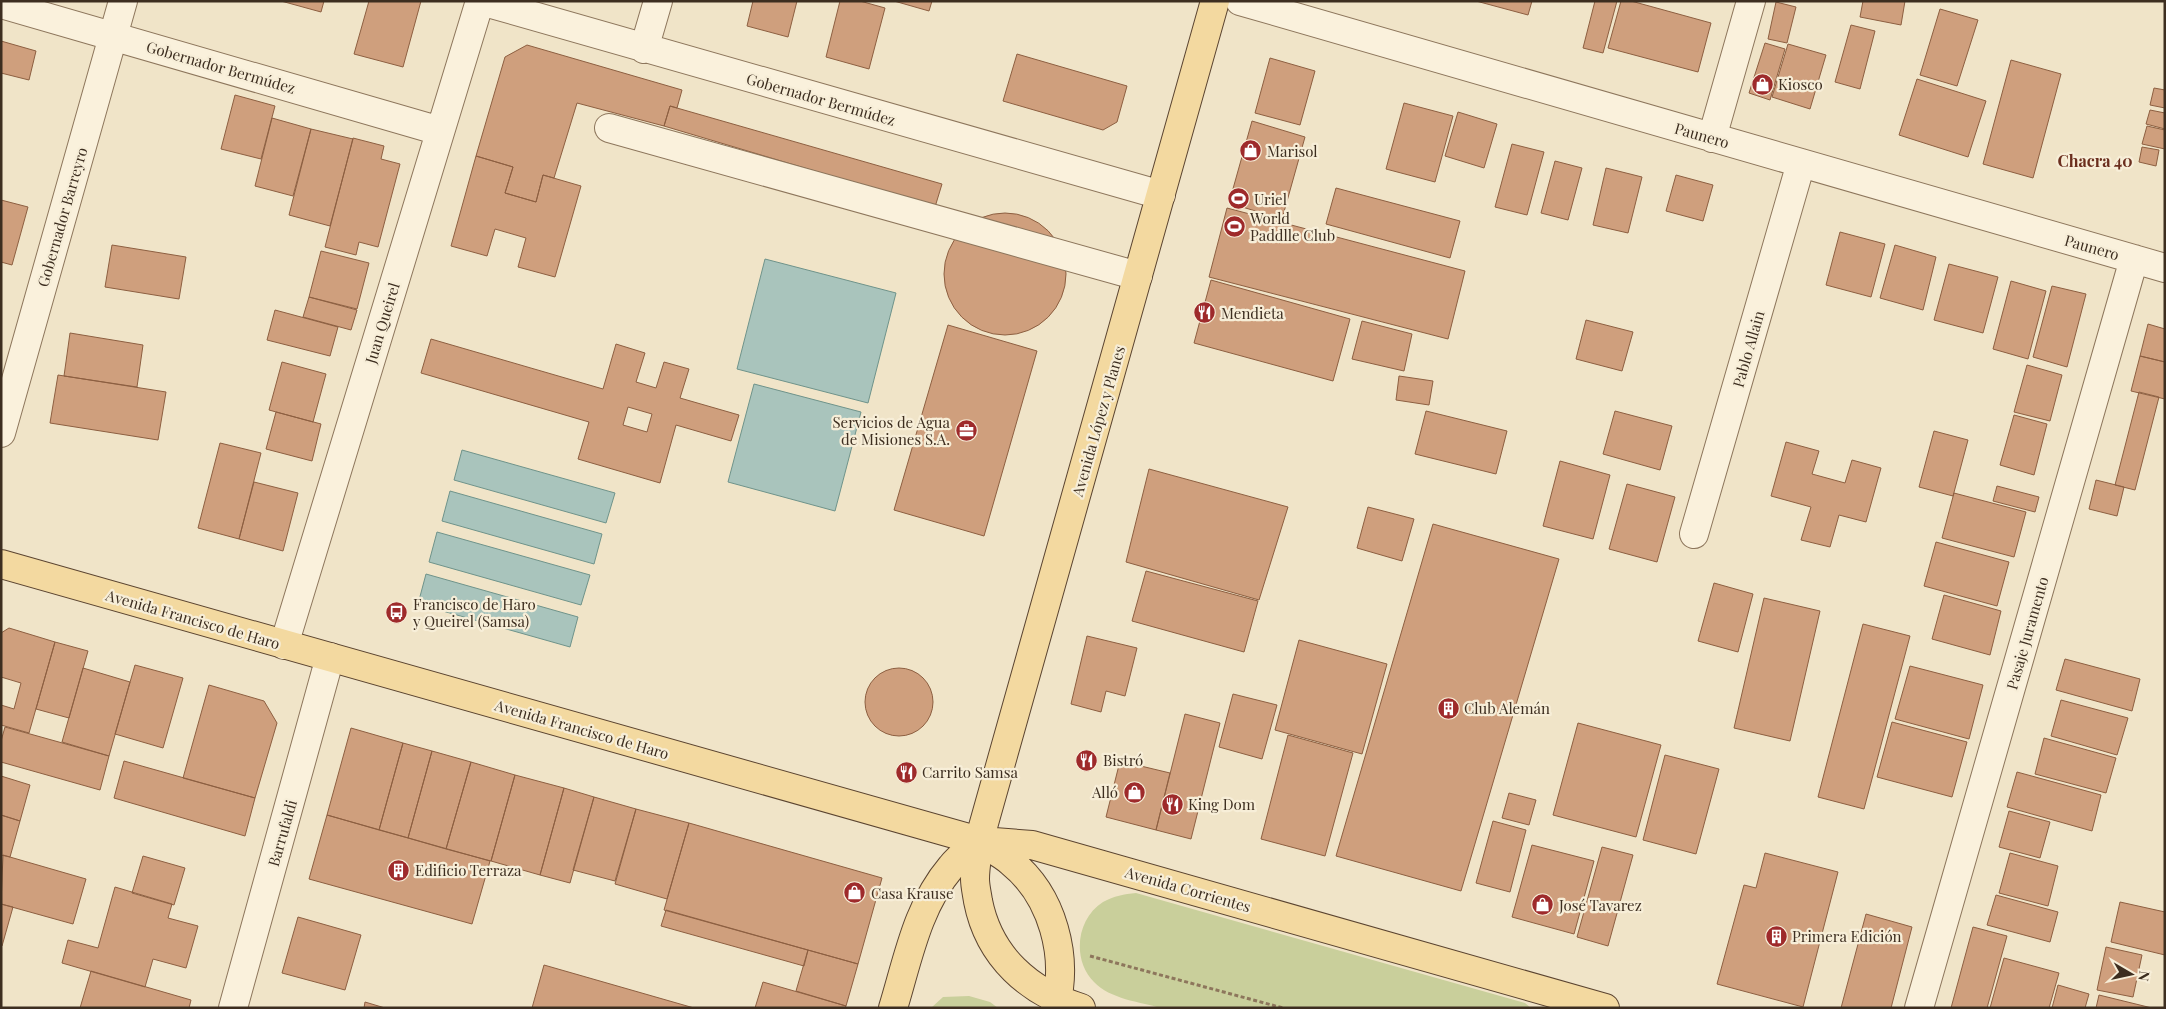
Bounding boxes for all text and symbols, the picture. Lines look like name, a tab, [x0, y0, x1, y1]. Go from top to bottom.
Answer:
street label: Gobernador Bermúdez	[144, 36, 298, 98]
street label: Gobernador Bermúdez	[744, 68, 898, 130]
shop icon: Kiosco	[1750, 72, 1774, 96]
place label: Kiosco	[1778, 74, 1823, 94]
street label: Paunero	[1672, 118, 1732, 152]
shop icon: Marisol	[1239, 139, 1263, 163]
place label: Marisol	[1267, 141, 1318, 161]
street label: Gobernador Barreyro	[32, 145, 92, 289]
district label: Chacra 40	[2057, 150, 2133, 171]
sports icon: Uriel	[1226, 187, 1250, 211]
place label: Uriel	[1254, 189, 1287, 209]
place label: World Paddlle Club	[1249, 208, 1335, 245]
sports icon: World Paddlle Club	[1222, 215, 1246, 239]
street label: Paunero	[2062, 230, 2122, 264]
street label: Juan Queirel	[360, 280, 404, 367]
restaurant icon: Mendieta	[1193, 301, 1217, 325]
place label: Mendieta	[1221, 303, 1284, 323]
street label: Pablo Allain	[1728, 308, 1768, 390]
street label: Avenida López y Planes	[1067, 343, 1129, 500]
place label: Servicios de Agua de Misiones S.A.	[832, 412, 951, 449]
office icon: Servicios de Agua de Misiones S.A.	[954, 419, 978, 443]
street label: Pasaje Juramento	[2001, 574, 2053, 692]
street label: Avenida Francisco de Haro	[103, 584, 282, 653]
place label: Francisco de Haro y Queirel (Samsa)	[412, 594, 536, 631]
bus stop icon: Francisco de Haro y Queirel (Samsa)	[385, 601, 409, 625]
street label: Avenida Francisco de Haro	[492, 694, 671, 763]
building icon: Club Alemán	[1436, 696, 1460, 720]
place label: Club Alemán	[1464, 698, 1550, 718]
restaurant icon: Bistró	[1075, 748, 1099, 772]
place label: Bistró	[1103, 750, 1143, 770]
restaurant icon: Carrito Samsa	[894, 760, 918, 784]
place label: Carrito Samsa	[922, 762, 1018, 782]
shop icon: Alló	[1122, 780, 1146, 804]
place label: Alló	[1091, 782, 1118, 802]
restaurant icon: King Dom	[1160, 792, 1184, 816]
place label: King Dom	[1188, 794, 1256, 814]
street label: Barrufaldi	[263, 797, 301, 869]
building icon: Edificio Terraza	[387, 858, 411, 882]
place label: Edificio Terraza	[415, 860, 522, 880]
street label: Avenida Corrientes	[1122, 861, 1253, 916]
shop icon: Casa Krause	[843, 881, 867, 905]
place label: Casa Krause	[871, 883, 954, 903]
shop icon: José Tavarez	[1531, 893, 1555, 917]
place label: José Tavarez	[1558, 895, 1642, 915]
building icon: Primera Edición	[1764, 924, 1788, 948]
place label: Primera Edición	[1792, 926, 1902, 946]
north arrow	[2106, 949, 2156, 999]
text: N	[2134, 970, 2155, 983]

